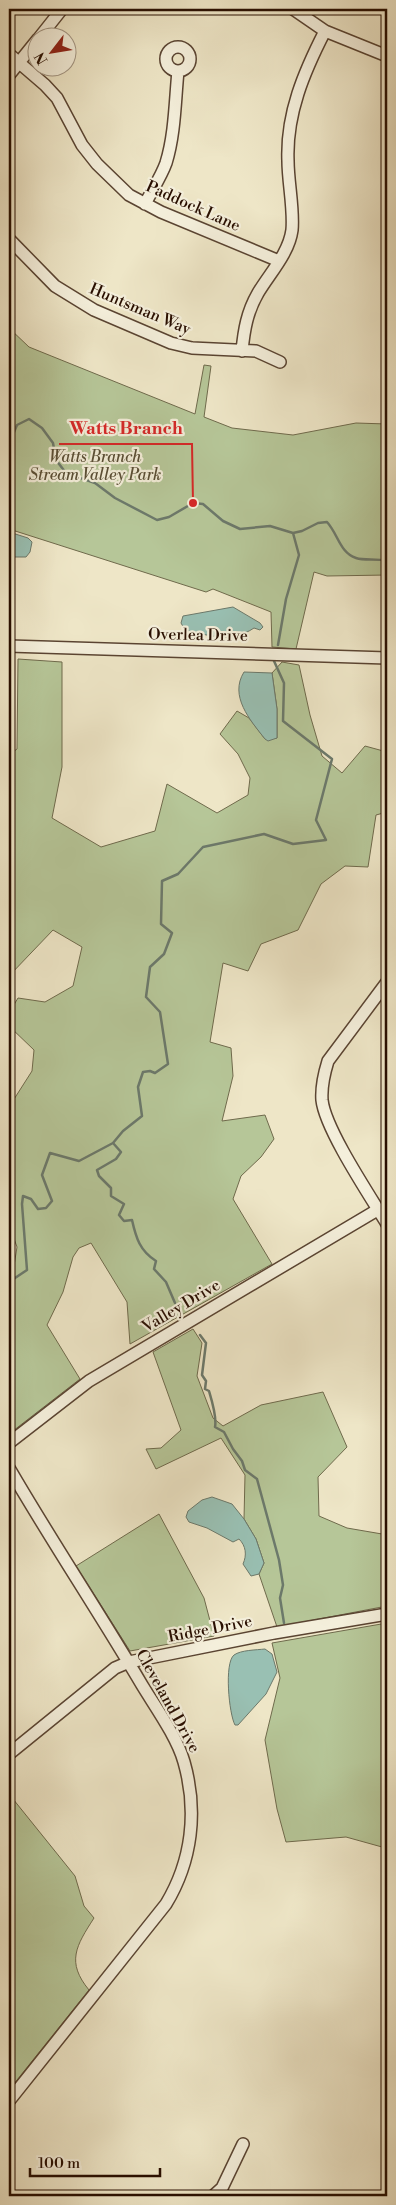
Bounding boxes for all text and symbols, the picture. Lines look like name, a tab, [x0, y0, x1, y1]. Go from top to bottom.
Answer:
north arrow	[28, 28, 78, 78]
text: N	[31, 49, 52, 68]
street label: Paddock Lane	[143, 176, 243, 236]
street label: Huntsman Way	[86, 279, 194, 339]
callout: Watts Branch	[59, 411, 192, 444]
text: Watts Branch	[68, 417, 183, 440]
park label: Watts Branch Stream Valley Park	[29, 447, 161, 485]
street label: Overlea Drive	[148, 624, 248, 646]
street label: Valley Drive	[137, 1275, 224, 1338]
street label: Ridge Drive	[166, 1611, 254, 1647]
street label: Cleveland Drive	[131, 1646, 205, 1756]
scale bar	[30, 2145, 160, 2177]
text: 100 m	[38, 2154, 80, 2173]

